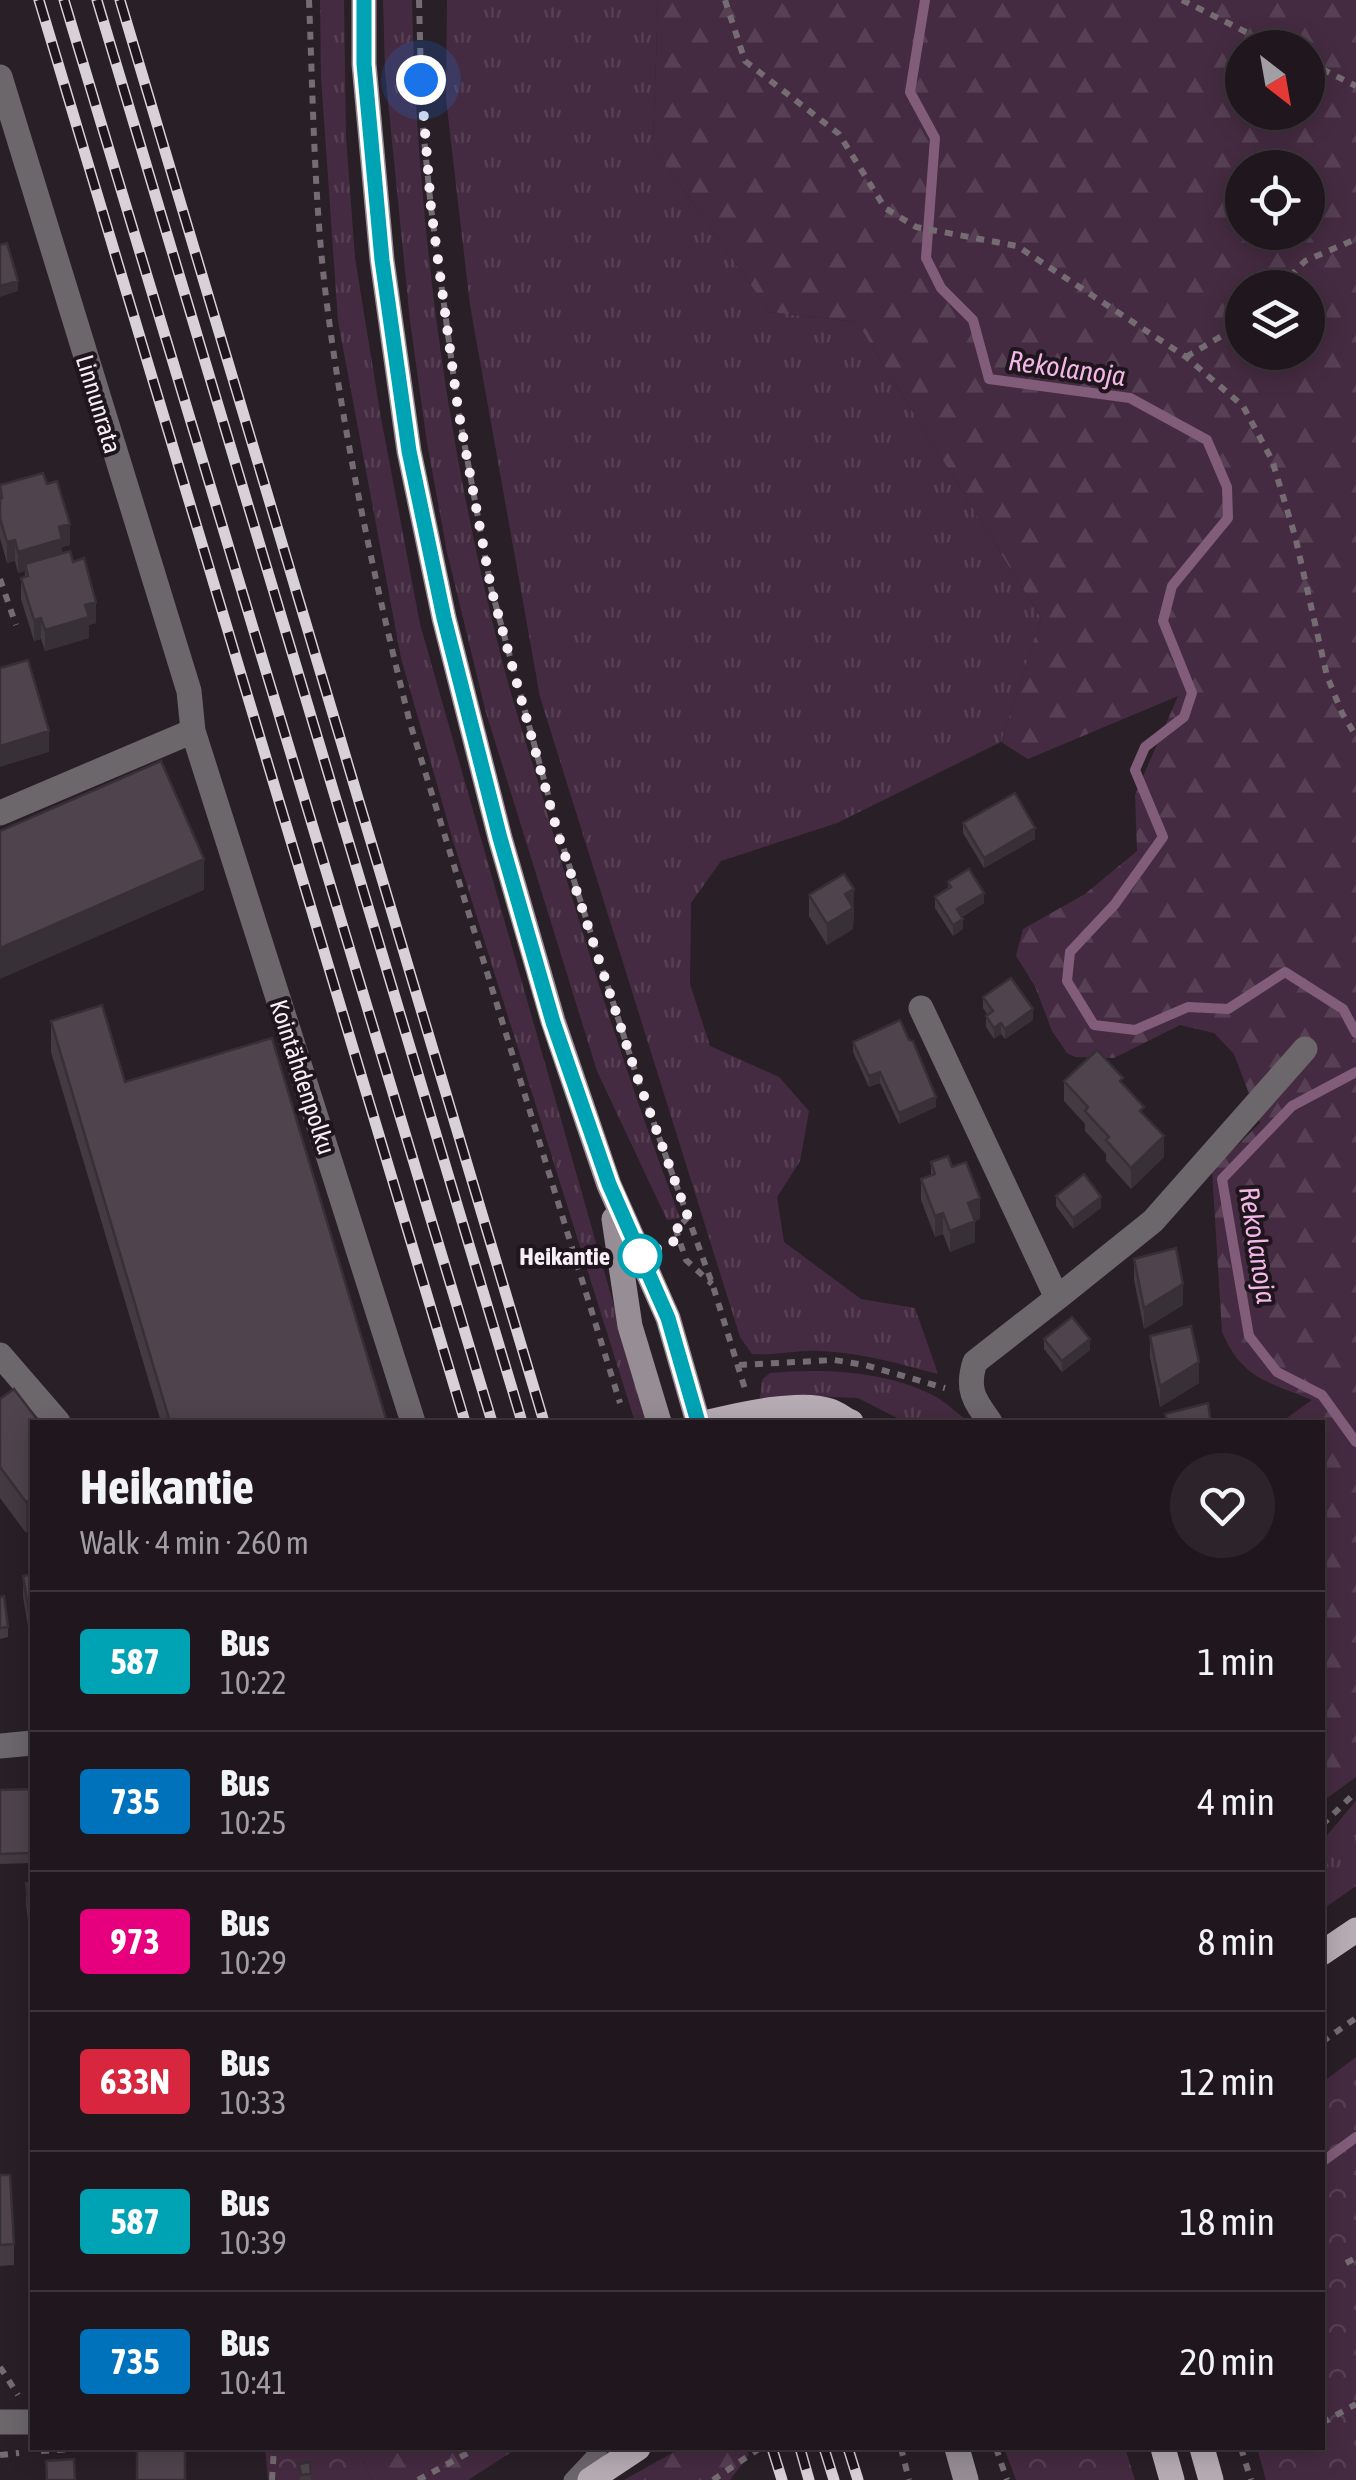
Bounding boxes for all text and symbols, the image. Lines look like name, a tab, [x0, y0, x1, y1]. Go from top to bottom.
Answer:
north arrow	[1225, 30, 1325, 130]
map controls	[1225, 30, 1325, 370]
your location	[396, 55, 446, 105]
button: locate	[1225, 150, 1325, 250]
button: layers	[1225, 270, 1325, 370]
water label: Rekolanoja	[1006, 344, 1128, 392]
street label: Linnunrata	[71, 352, 127, 456]
street label: Kointähdenpolku	[265, 996, 341, 1158]
water label: Rekolanoja	[1233, 1184, 1283, 1306]
marker: Heikantie	[619, 1235, 661, 1277]
place label: Heikantie	[519, 1242, 610, 1270]
button: heart	[1170, 1453, 1275, 1558]
text: Heikantie	[80, 1459, 254, 1514]
text: Walk · 4 min · 260 m	[80, 1524, 309, 1561]
text: Bus	[220, 1621, 270, 1664]
text: 1 min	[1197, 1640, 1275, 1683]
text: 587	[110, 1641, 160, 1681]
text: 10:22	[220, 1664, 287, 1701]
text: Bus	[220, 1761, 270, 1804]
text: 4 min	[1197, 1780, 1275, 1823]
text: 735	[110, 1781, 160, 1821]
text: 10:25	[220, 1804, 287, 1841]
text: Bus	[220, 1901, 270, 1944]
text: 8 min	[1197, 1920, 1275, 1963]
text: 973	[110, 1921, 160, 1961]
text: 10:29	[220, 1944, 287, 1981]
text: Bus	[220, 2041, 270, 2084]
text: 12 min	[1180, 2060, 1275, 2103]
text: 633N	[100, 2061, 170, 2101]
text: 10:33	[220, 2084, 287, 2121]
text: Bus	[220, 2181, 270, 2224]
text: 18 min	[1180, 2200, 1275, 2243]
text: 587	[110, 2201, 160, 2241]
text: 10:39	[220, 2224, 287, 2261]
text: Bus	[220, 2321, 270, 2364]
text: 20 min	[1180, 2340, 1275, 2383]
text: 735	[110, 2341, 160, 2381]
text: 10:41	[220, 2364, 287, 2401]

